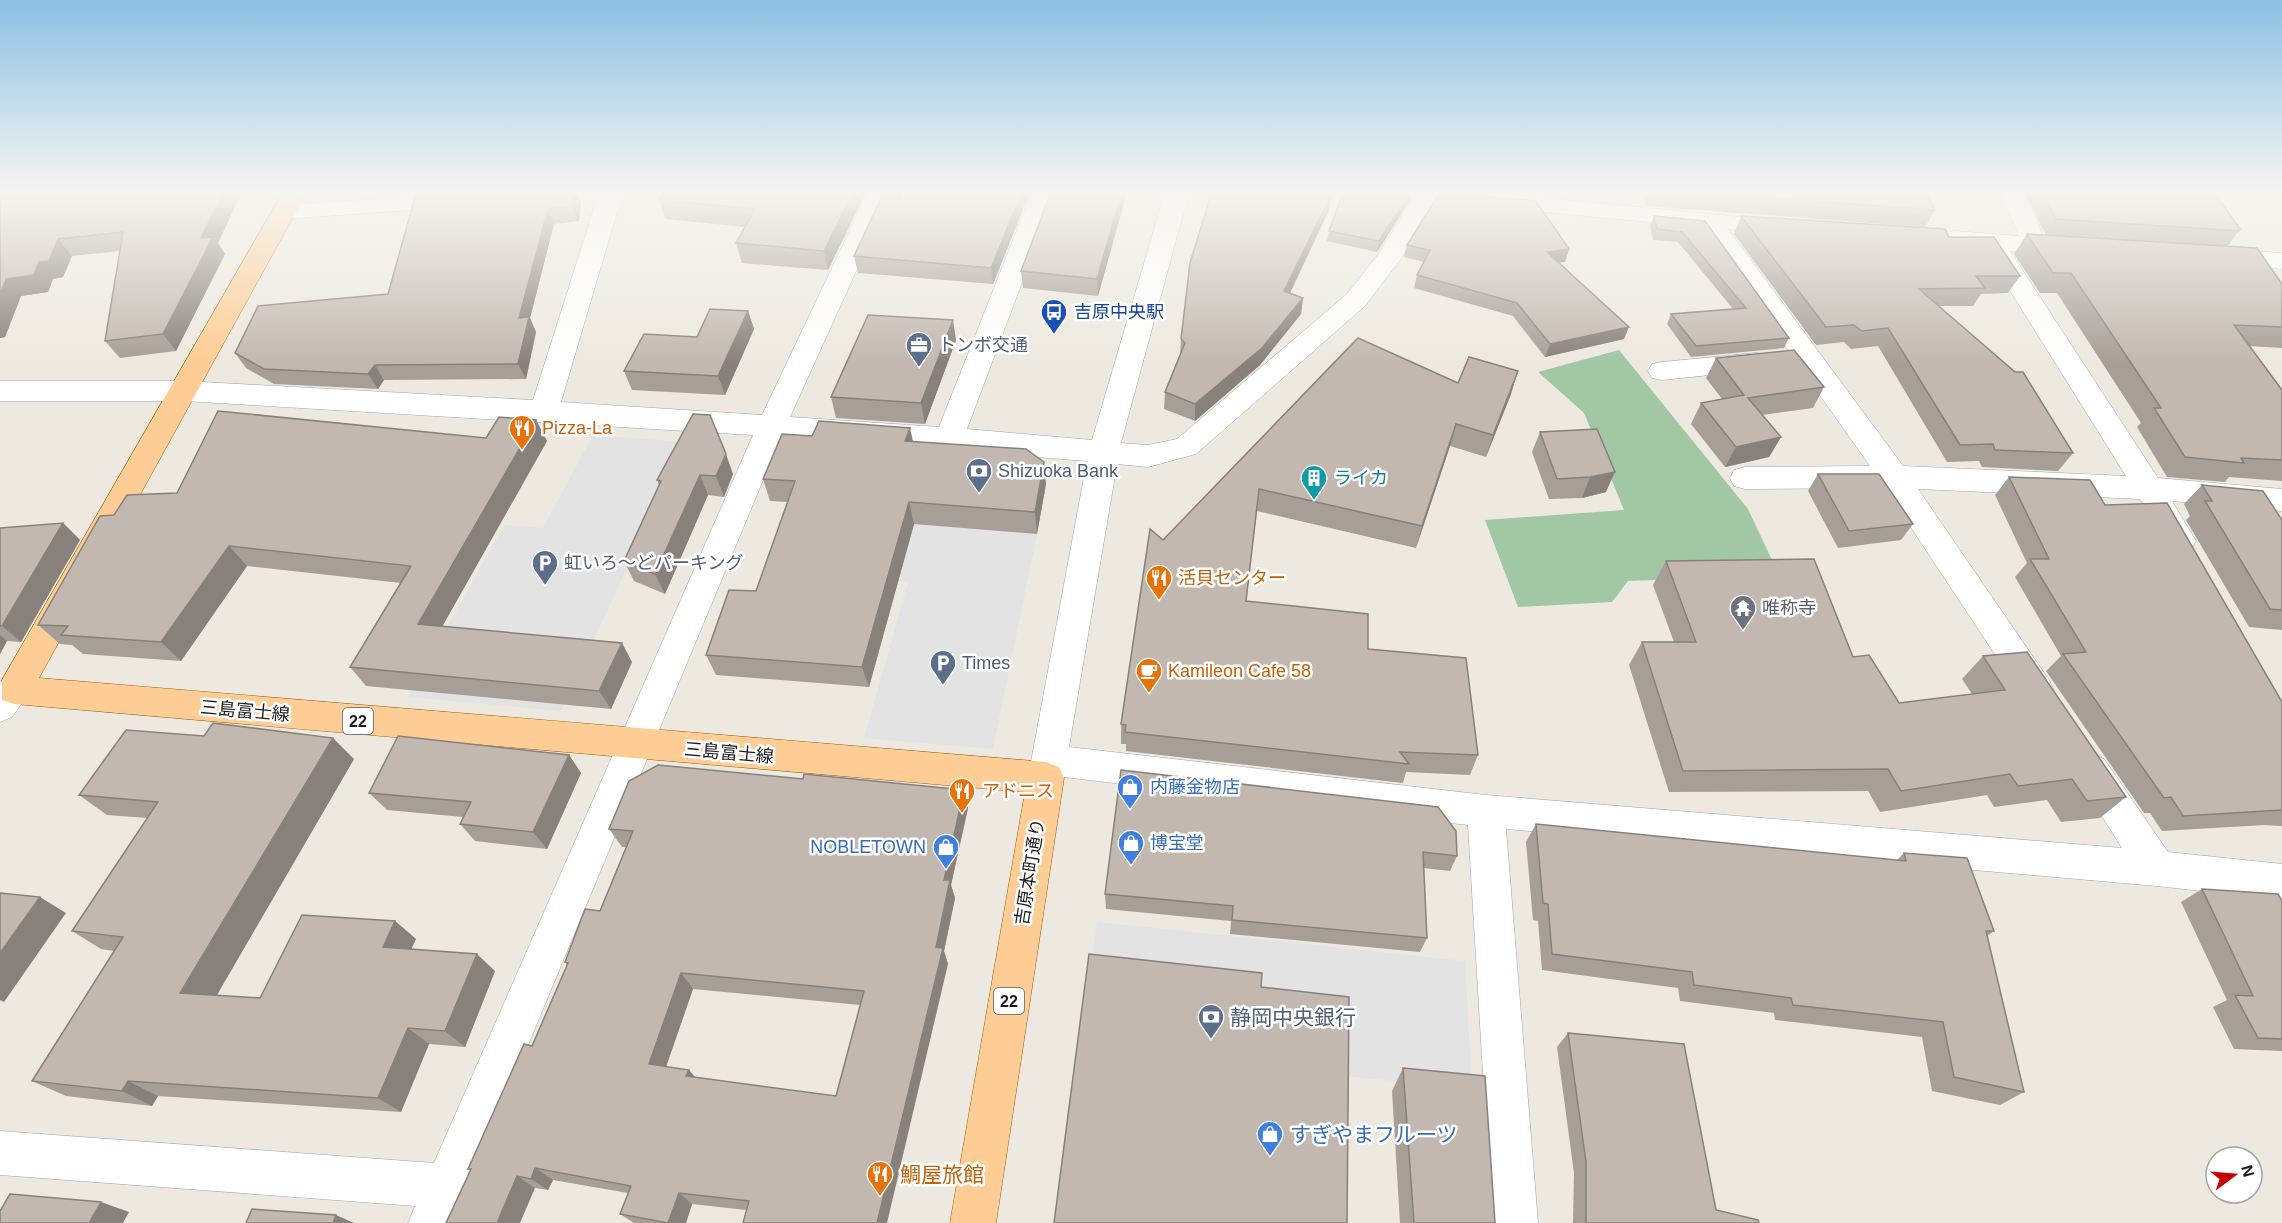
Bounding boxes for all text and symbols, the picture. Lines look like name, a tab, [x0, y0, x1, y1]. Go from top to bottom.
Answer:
bus stop icon: 吉原中央駅	[1039, 297, 1069, 335]
place label: 吉原中央駅	[1074, 302, 1164, 322]
office icon: トンボ交通	[904, 330, 934, 368]
place label: トンボ交通	[938, 335, 1028, 355]
restaurant icon: Pizza-La	[507, 413, 537, 451]
place label: Pizza-La	[542, 418, 613, 438]
bank icon: Shizuoka Bank	[964, 456, 994, 494]
place label: Shizuoka Bank	[998, 461, 1119, 481]
building icon: ライカ	[1299, 463, 1329, 501]
place label: ライカ	[1334, 468, 1388, 488]
parking icon: 虹いろ～どパーキング	[530, 548, 560, 586]
place label: 虹いろ～どパーキング	[564, 553, 743, 573]
restaurant icon: 活貝センター	[1144, 563, 1174, 601]
place label: 活貝センター	[1178, 568, 1286, 588]
temple icon: 唯称寺	[1728, 593, 1758, 631]
place label: 唯称寺	[1762, 598, 1816, 618]
parking icon: Times	[928, 648, 958, 686]
place label: Times	[962, 653, 1010, 673]
cafe icon: Kamileon Cafe 58	[1134, 656, 1164, 694]
place label: Kamileon Cafe 58	[1168, 661, 1311, 681]
street label: 三島富士線	[199, 697, 291, 725]
road number: 22	[343, 708, 373, 734]
street label: 三島富士線	[683, 739, 775, 767]
shop icon: 内藤金物店	[1115, 772, 1145, 810]
restaurant icon: アドニス	[947, 776, 977, 814]
place label: 内藤金物店	[1150, 777, 1240, 797]
place label: アドニス	[982, 781, 1054, 801]
street label: 吉原本町通り	[1012, 817, 1048, 927]
shop icon: 博宝堂	[1116, 828, 1146, 866]
shop icon: NOBLETOWN	[931, 832, 961, 870]
place label: 博宝堂	[1150, 833, 1204, 853]
place label: NOBLETOWN	[810, 837, 926, 857]
road number: 22	[994, 988, 1024, 1014]
bank icon: 静岡中央銀行	[1196, 1002, 1226, 1040]
place label: 静岡中央銀行	[1230, 1006, 1356, 1029]
shop icon: すぎやまフルーツ	[1255, 1119, 1285, 1157]
place label: すぎやまフルーツ	[1290, 1123, 1458, 1146]
north arrow	[2204, 1145, 2264, 1205]
restaurant icon: 鯛屋旅館	[865, 1159, 895, 1197]
place label: 鯛屋旅館	[900, 1163, 984, 1186]
text: N	[2238, 1163, 2258, 1179]

